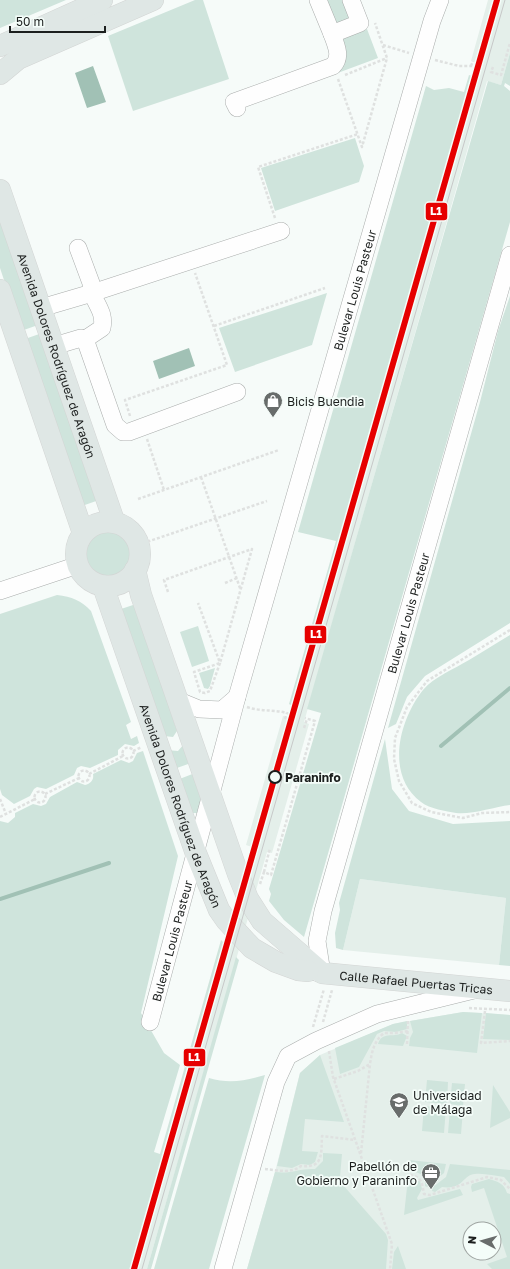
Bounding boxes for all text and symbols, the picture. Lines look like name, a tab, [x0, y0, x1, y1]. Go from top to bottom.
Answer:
scale bar	[10, 8, 105, 34]
text: 50 m	[16, 14, 44, 29]
line badge: L1	[425, 202, 448, 221]
text: L1	[430, 204, 442, 217]
street label: Bulevar Louis Pasteur	[330, 228, 379, 352]
street label: Avenida Dolores Rodríguez de Aragón	[15, 251, 99, 460]
shop icon: Bicis Buendia	[262, 390, 284, 418]
place label: Bicis Buendia	[287, 394, 364, 409]
street label: Bulevar Louis Pasteur	[384, 550, 432, 675]
line badge: L1	[304, 625, 327, 644]
text: L1	[310, 627, 322, 640]
street label: Avenida Dolores Rodríguez de Aragón	[137, 702, 225, 910]
marker: Paraninfo	[268, 770, 282, 784]
place label: Paraninfo	[285, 770, 341, 785]
street label: Bulevar Louis Pasteur	[148, 878, 195, 1003]
street label: Calle Rafael Puertas Tricas	[339, 967, 493, 997]
line badge: L1	[183, 1048, 206, 1067]
text: L1	[188, 1050, 200, 1063]
place label: Universidad de Málaga	[413, 1088, 482, 1117]
school or university icon: Universidad de Málaga	[388, 1091, 410, 1119]
place label: Pabellón de Gobierno y Paraninfo	[297, 1159, 417, 1188]
office icon: Pabellón de Gobierno y Paraninfo	[420, 1162, 442, 1190]
north arrow	[462, 1221, 502, 1261]
text: N	[465, 1235, 478, 1245]

